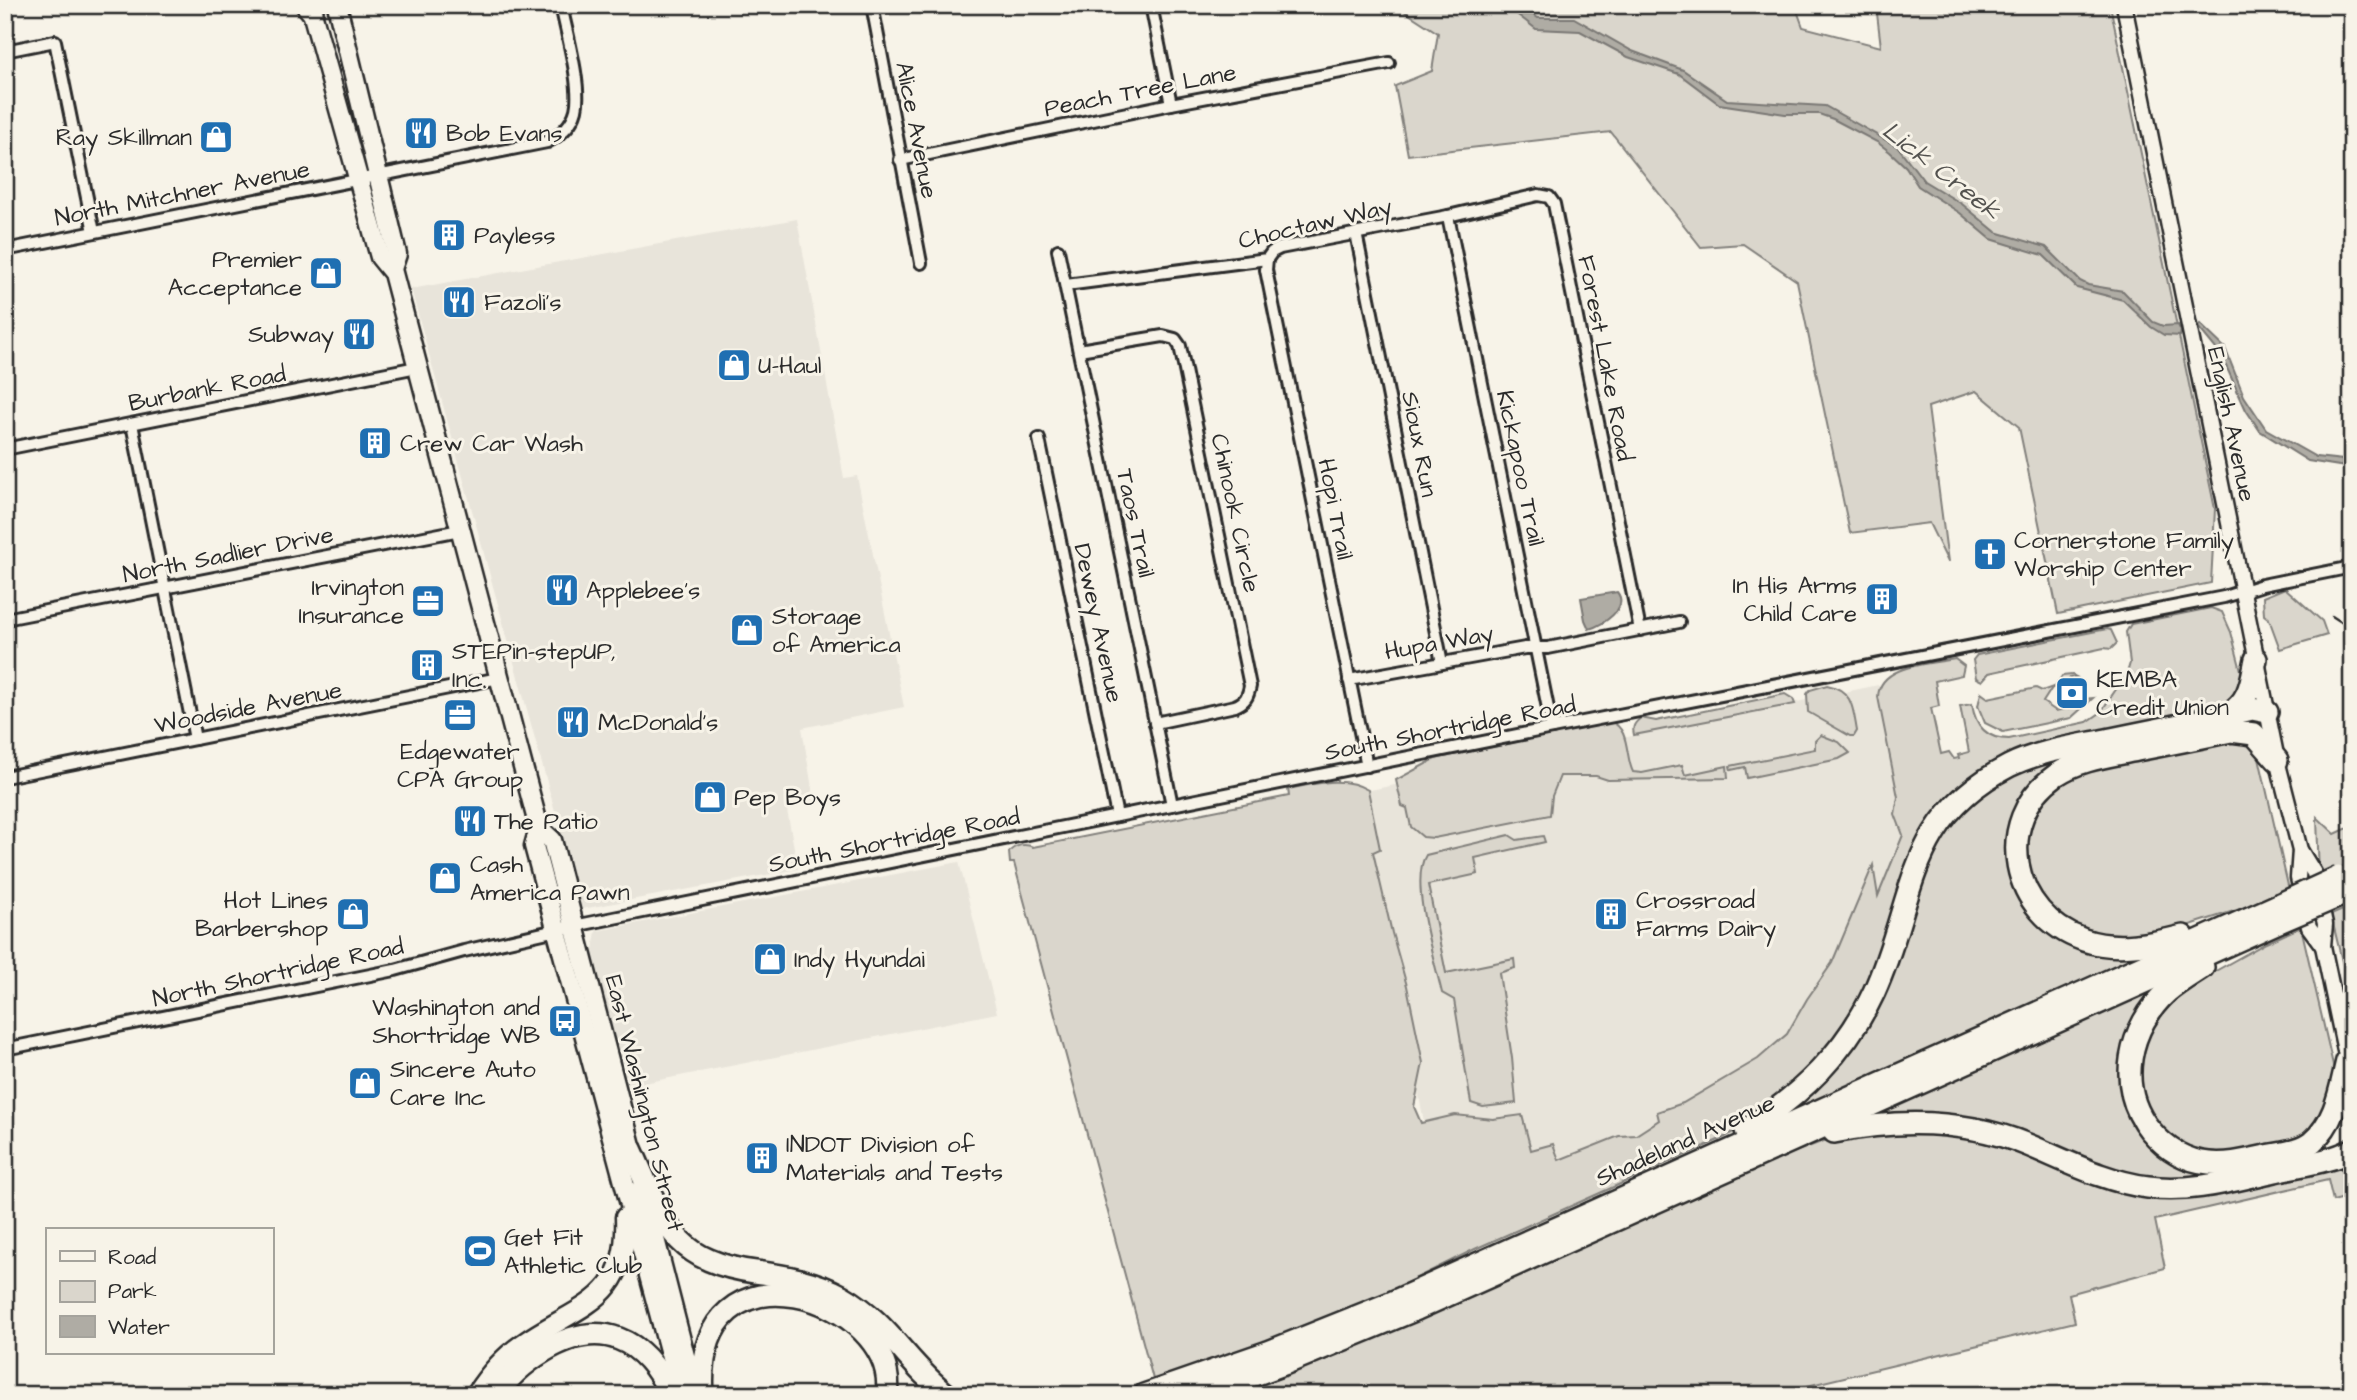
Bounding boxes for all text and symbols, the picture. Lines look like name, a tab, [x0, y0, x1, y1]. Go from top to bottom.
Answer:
street label: Peach Tree Lane	[1041, 56, 1239, 126]
street label: Alice Avenue	[886, 59, 946, 201]
water label: Lick Creek	[1874, 113, 2009, 229]
restaurant icon: Bob Evans	[402, 114, 440, 152]
place label: Bob Evans	[446, 117, 563, 151]
shop icon: Ray Skillman	[197, 118, 235, 156]
place label: Ray Skillman	[56, 121, 192, 156]
street label: North Mitchner Avenue	[52, 153, 313, 235]
street label: Choctaw Way	[1235, 190, 1395, 259]
building icon: Payless	[430, 216, 468, 254]
place label: Payless	[474, 219, 556, 254]
place label: Premier Acceptance	[168, 243, 302, 305]
street label: Forest Lake Road	[1568, 252, 1642, 464]
shop icon: Premier Acceptance	[307, 254, 345, 292]
restaurant icon: Fazoli's	[440, 283, 478, 321]
place label: Fazoli's	[484, 286, 562, 320]
restaurant icon: Subway	[340, 315, 378, 353]
place label: Subway	[248, 318, 334, 353]
street label: English Avenue	[2197, 344, 2264, 505]
shop icon: U-Haul	[715, 346, 753, 384]
place label: U-Haul	[758, 349, 822, 383]
street label: Burbank Road	[126, 357, 289, 421]
street label: Kickapoo Trail	[1487, 387, 1553, 549]
street label: Sioux Run	[1392, 388, 1446, 500]
building icon: Crew Car Wash	[356, 424, 394, 462]
place label: Crew Car Wash	[400, 427, 583, 461]
street label: Chinook Circle	[1202, 431, 1268, 596]
street label: Hopi Trail	[1309, 456, 1361, 563]
street label: Taos Trail	[1107, 466, 1163, 581]
street label: North Sadlier Drive	[120, 518, 336, 592]
place label: Cornerstone Family Worship Center	[2014, 524, 2234, 586]
church icon: Cornerstone Family Worship Center	[1971, 535, 2009, 573]
street label: Dewey Avenue	[1064, 541, 1131, 706]
place label: In His Arms Child Care	[1733, 569, 1857, 631]
place label: Irvington Insurance	[299, 571, 404, 633]
restaurant icon: Applebee's	[543, 571, 581, 609]
place label: Applebee's	[586, 574, 700, 608]
building icon: In His Arms Child Care	[1863, 580, 1901, 618]
office icon: Irvington Insurance	[409, 582, 447, 620]
place label: Storage of America	[772, 600, 901, 662]
shop icon: Storage of America	[728, 611, 766, 649]
street label: Hupa Way	[1382, 617, 1496, 670]
place label: STEPin-stepUP, Inc.	[452, 635, 616, 697]
building icon: STEPin-stepUP, Inc.	[408, 646, 446, 684]
place label: KEMBA Credit Union	[2096, 663, 2229, 725]
street label: Woodside Avenue	[151, 673, 345, 743]
bank icon: KEMBA Credit Union	[2053, 674, 2091, 712]
street label: South Shortridge Road	[1322, 688, 1579, 771]
office icon: Edgewater CPA Group	[441, 696, 479, 734]
restaurant icon: McDonald's	[554, 703, 592, 741]
place label: McDonald's	[598, 706, 718, 740]
place label: Edgewater CPA Group	[397, 735, 523, 797]
shop icon: Pep Boys	[691, 778, 729, 816]
place label: Pep Boys	[734, 781, 841, 816]
street label: South Shortridge Road	[766, 800, 1023, 883]
restaurant icon: The Patio	[451, 802, 489, 840]
place label: The Patio	[494, 805, 598, 839]
place label: Cash America Pawn	[470, 848, 630, 910]
shop icon: Cash America Pawn	[426, 859, 464, 897]
place label: Hot Lines Barbershop	[195, 884, 328, 946]
place label: Crossroad Farms Dairy	[1636, 884, 1776, 947]
shop icon: Hot Lines Barbershop	[334, 895, 372, 933]
building icon: Crossroad Farms Dairy	[1592, 895, 1630, 933]
street label: North Shortridge Road	[149, 930, 407, 1017]
shop icon: Indy Hyundai	[751, 940, 789, 978]
place label: Indy Hyundai	[794, 943, 925, 978]
street label: East Washington Street	[595, 971, 692, 1236]
place label: Washington and Shortridge WB	[372, 991, 540, 1054]
bus stop icon: Washington and Shortridge WB	[546, 1002, 584, 1040]
place label: Sincere Auto Care Inc	[390, 1053, 536, 1115]
shop icon: Sincere Auto Care Inc	[346, 1064, 384, 1102]
street label: Shadeland Avenue	[1590, 1086, 1780, 1196]
place label: INDOT Division of Materials and Tests	[786, 1128, 1003, 1190]
building icon: INDOT Division of Materials and Tests	[743, 1139, 781, 1177]
place label: Get Fit Athletic Club	[504, 1221, 643, 1283]
legend	[46, 1228, 273, 1354]
sports icon: Get Fit Athletic Club	[461, 1232, 499, 1270]
text: Road	[108, 1243, 156, 1272]
text: Park	[108, 1277, 157, 1306]
text: Water	[108, 1313, 170, 1342]

